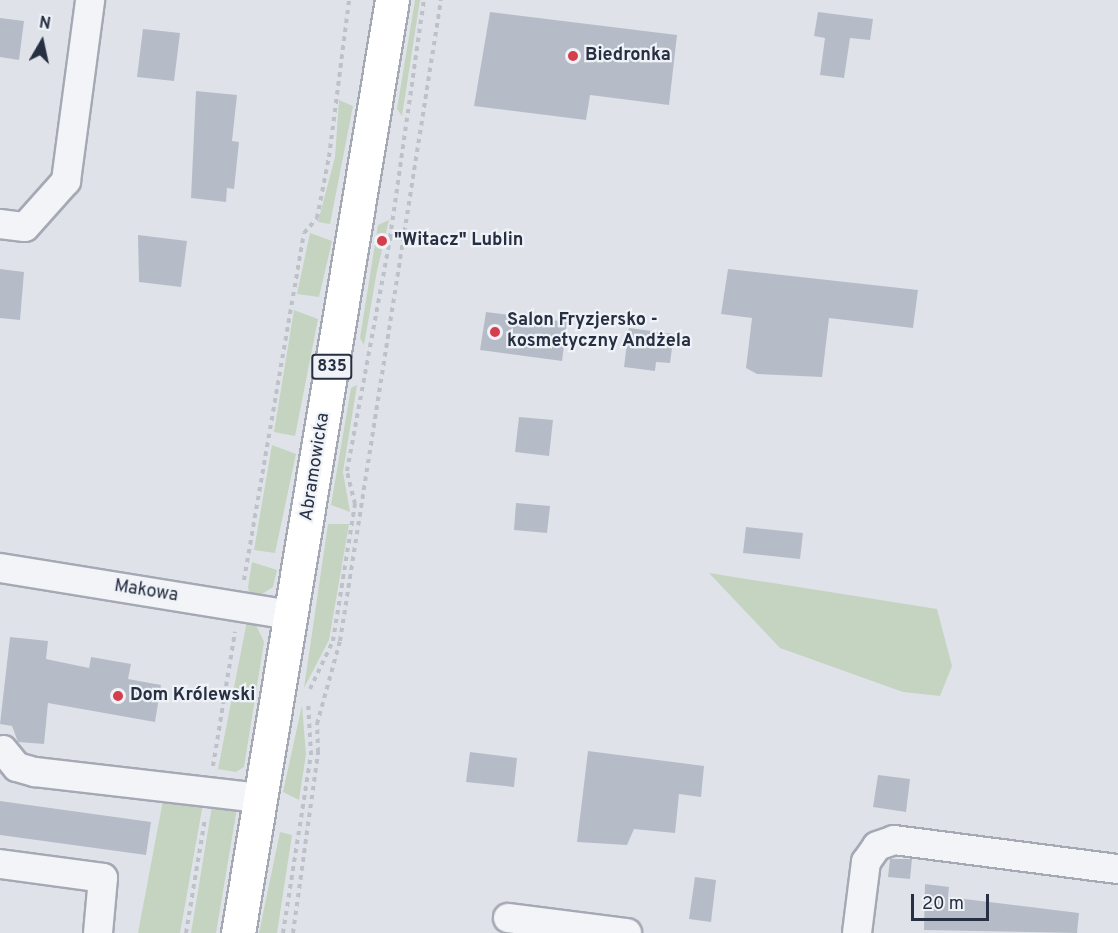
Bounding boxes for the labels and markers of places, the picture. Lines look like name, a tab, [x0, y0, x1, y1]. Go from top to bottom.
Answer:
place label: Biedronka	[585, 45, 671, 67]
marker: Biedronka	[566, 49, 580, 63]
place label: "Witacz" Lublin	[394, 230, 523, 252]
marker: "Witacz" Lublin	[375, 234, 389, 248]
place label: Salon Fryzjersko - kosmetyczny Andżela	[507, 311, 692, 354]
marker: Salon Fryzjersko - kosmetyczny Andżela	[488, 325, 502, 339]
place label: Dom Królewski	[130, 685, 255, 707]
marker: Dom Królewski	[111, 689, 125, 703]

